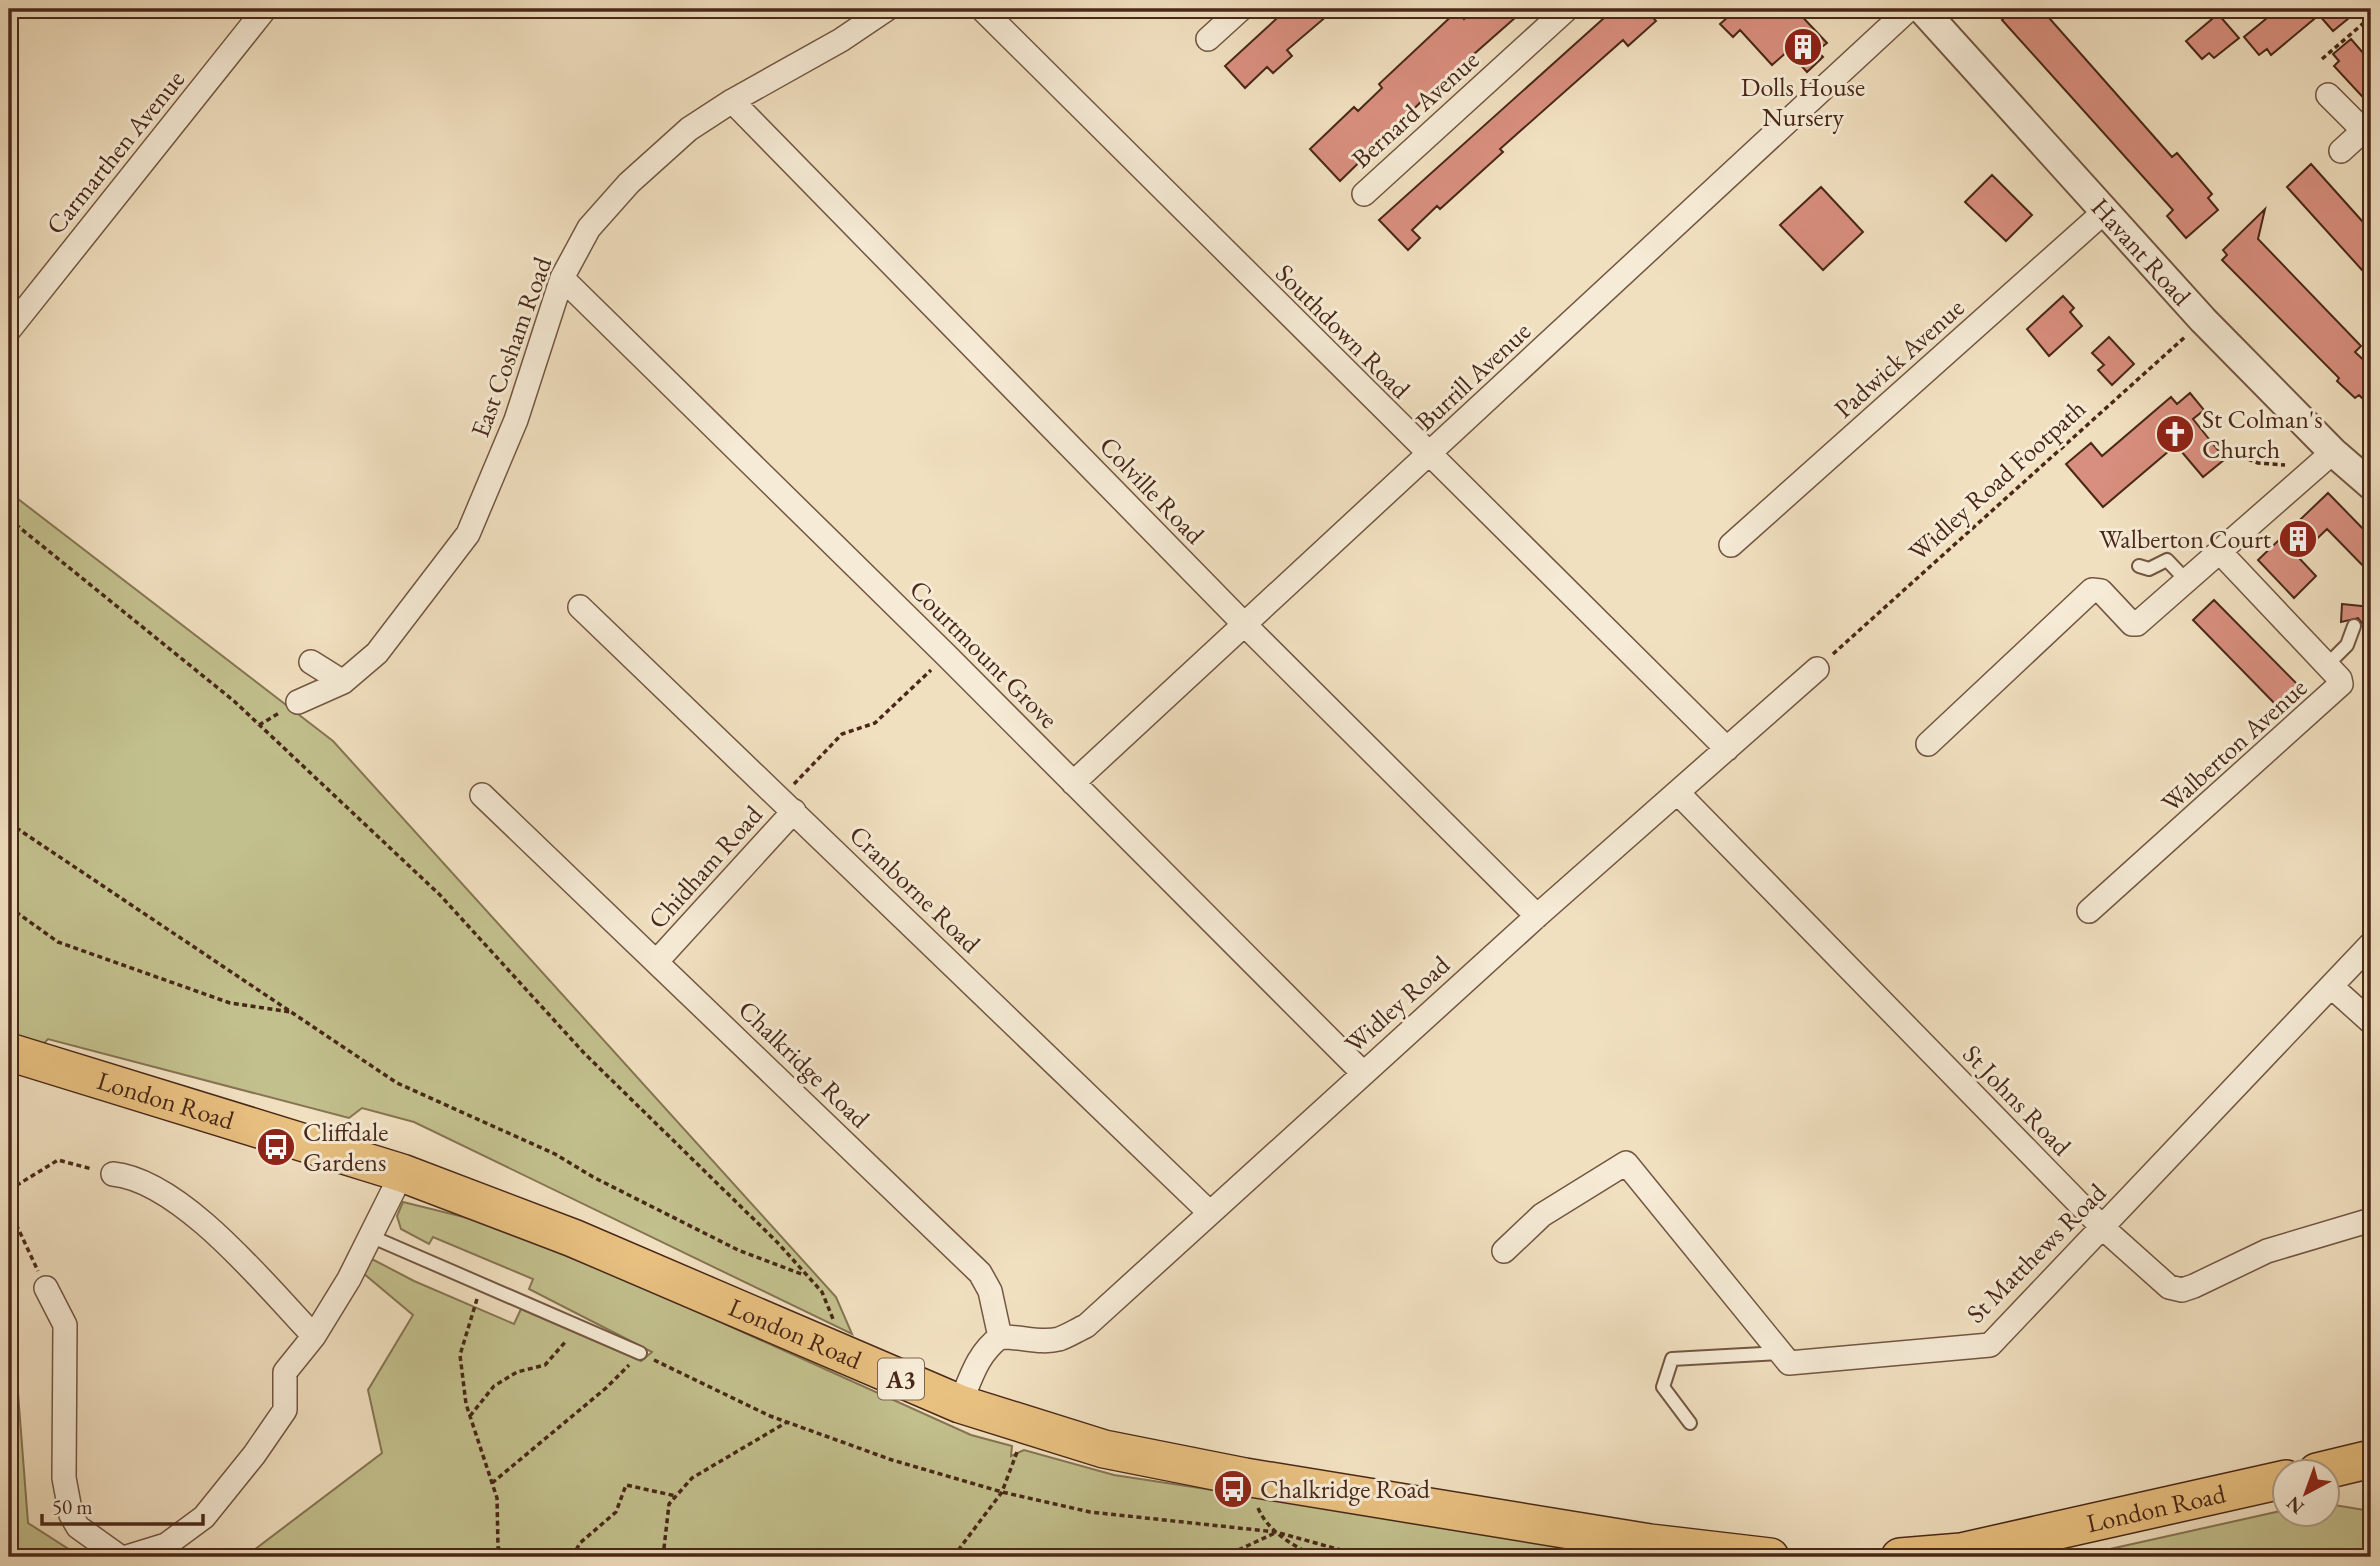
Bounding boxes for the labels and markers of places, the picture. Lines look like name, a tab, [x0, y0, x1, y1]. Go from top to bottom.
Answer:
building icon: Dolls House Nursery	[1782, 26, 1824, 68]
place label: Dolls House Nursery	[1741, 70, 1865, 134]
place label: St Colman's Church	[2202, 402, 2323, 466]
church icon: St Colman's Church	[2154, 413, 2196, 455]
building icon: Walberton Court	[2277, 518, 2319, 560]
place label: Walberton Court	[2099, 522, 2271, 556]
place label: Cliffdale Gardens	[303, 1115, 388, 1179]
bus stop icon: Cliffdale Gardens	[255, 1126, 297, 1168]
bus stop icon: Chalkridge Road	[1212, 1468, 1254, 1510]
place label: Chalkridge Road	[1260, 1472, 1431, 1506]

